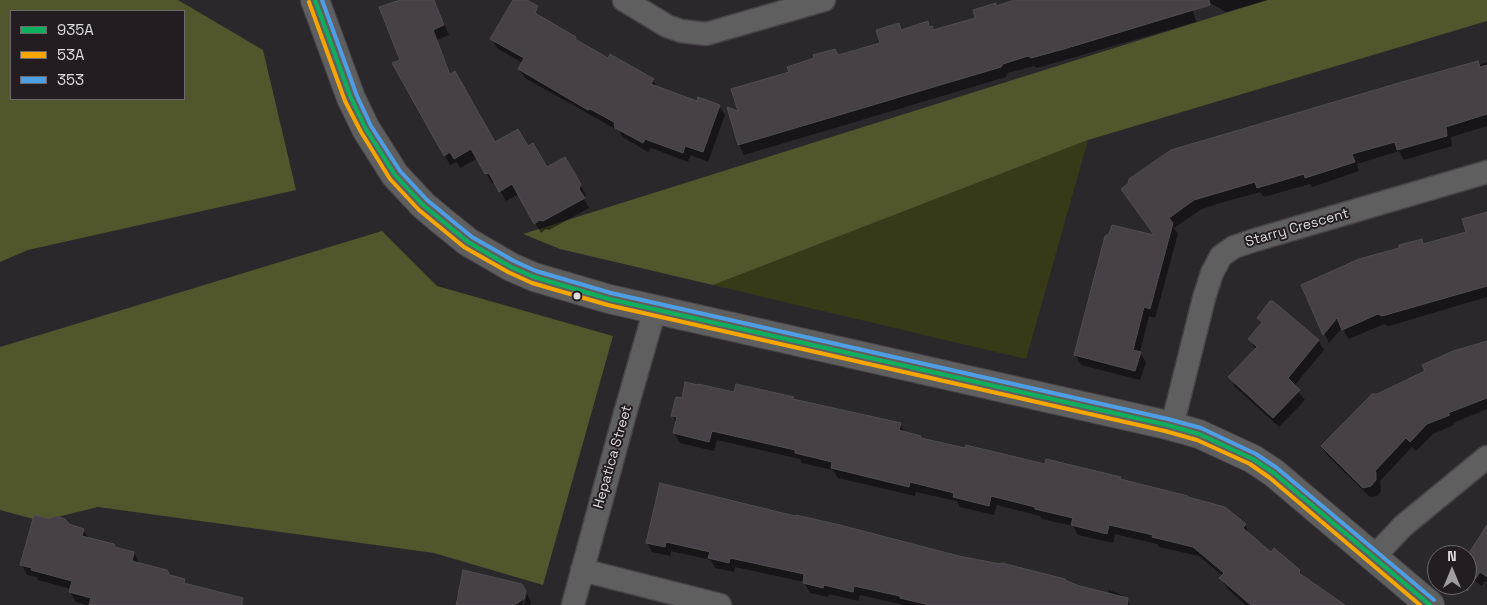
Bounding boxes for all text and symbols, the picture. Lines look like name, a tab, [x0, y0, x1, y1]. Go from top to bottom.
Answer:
legend	[10, 10, 185, 100]
text: 935A	[57, 20, 94, 39]
text: 53A	[57, 45, 85, 64]
text: 353	[57, 70, 84, 89]
street label: Starry Crescent	[1243, 205, 1351, 251]
unlabelled marker	[572, 291, 582, 301]
street label: Hepatica Street	[590, 403, 636, 511]
north arrow	[1427, 545, 1477, 595]
text: N	[1447, 547, 1457, 565]

